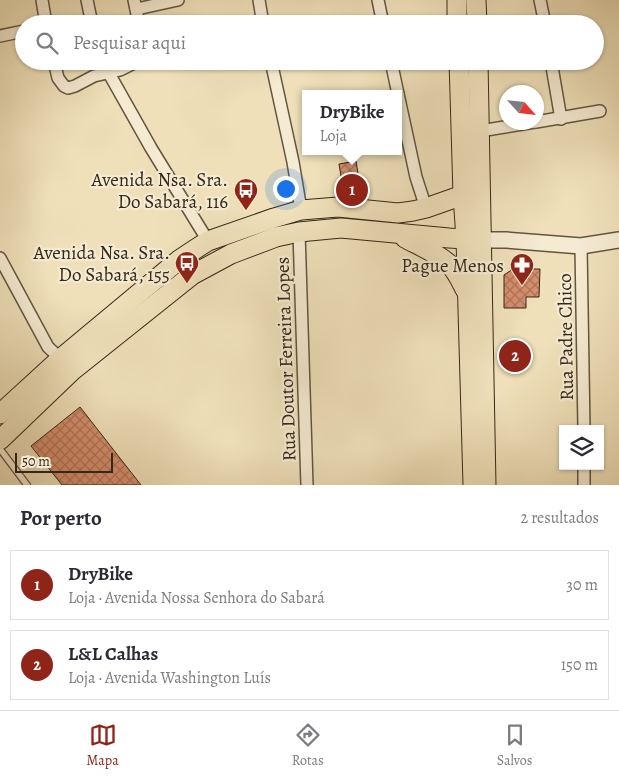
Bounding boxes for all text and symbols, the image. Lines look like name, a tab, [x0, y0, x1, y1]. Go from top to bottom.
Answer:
search box	[15, 15, 604, 70]
icon: search	[33, 29, 61, 57]
text: Pesquisar aqui	[73, 30, 186, 56]
north arrow	[499, 85, 544, 130]
popup	[302, 90, 402, 155]
text: DryBike	[319, 99, 385, 125]
text: Loja	[319, 125, 347, 147]
place label: Avenida Nsa. Sra. Do Sabará, 116	[90, 167, 228, 215]
pin: 1	[336, 171, 368, 209]
your location	[273, 176, 299, 202]
bus stop icon: Avenida Nsa. Sra. Do Sabará, 116	[233, 177, 259, 211]
place label: Avenida Nsa. Sra. Do Sabará, 155	[32, 240, 170, 288]
bus stop icon: Avenida Nsa. Sra. Do Sabará, 155	[174, 250, 200, 284]
pharmacy icon: Pague Menos	[509, 252, 535, 286]
place label: Pague Menos	[401, 253, 504, 279]
street label: Rua Doutor Ferreira Lopes	[269, 256, 303, 462]
street label: Rua Padre Chico	[552, 273, 580, 401]
pin: 2	[499, 337, 531, 375]
map controls	[559, 425, 604, 470]
button: layers	[559, 425, 604, 470]
scale bar	[15, 450, 112, 473]
text: 50 m	[22, 452, 50, 471]
text: Por perto	[20, 504, 102, 532]
text: 2 resultados	[520, 507, 599, 529]
text: DryBike	[68, 561, 133, 587]
text: 1	[34, 574, 40, 596]
text: 30 m	[566, 574, 598, 596]
text: Loja · Avenida Nossa Senhora do Sabará	[68, 587, 325, 609]
text: L&L Calhas	[68, 641, 158, 667]
text: 2	[33, 654, 41, 676]
text: 150 m	[561, 654, 598, 676]
text: Loja · Avenida Washington Luís	[68, 667, 271, 689]
tab: Mapa	[87, 721, 119, 770]
tab: Rotas	[292, 721, 324, 770]
tab: Salvos	[497, 721, 532, 770]

